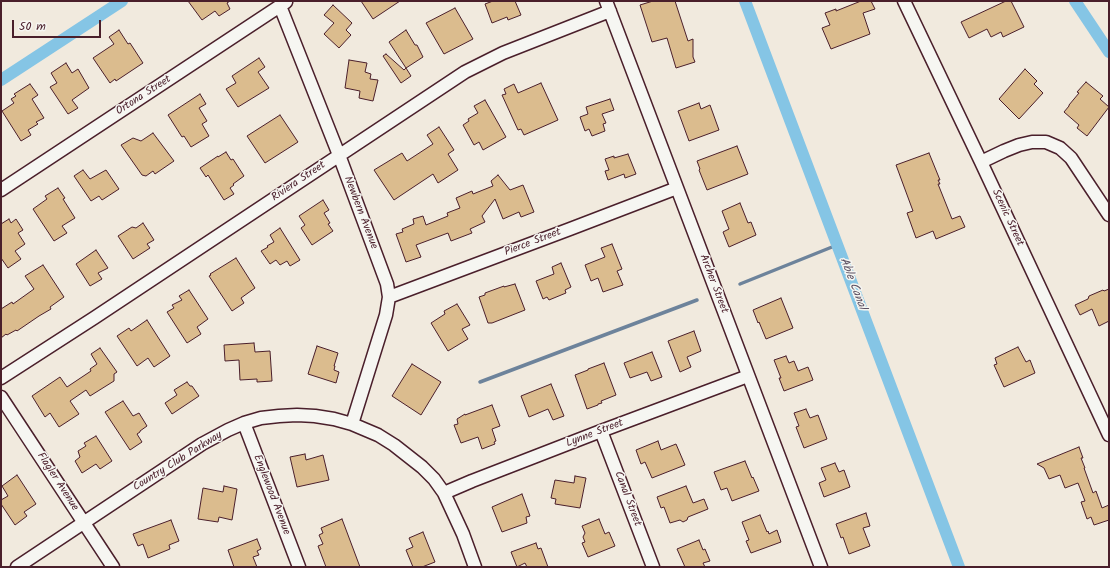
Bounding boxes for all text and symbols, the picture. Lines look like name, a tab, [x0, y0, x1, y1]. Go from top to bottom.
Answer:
scale bar	[14, 12, 103, 38]
text: 50 m	[19, 17, 46, 36]
street label: Ortona Street	[114, 73, 174, 119]
street label: Riviera Street	[269, 159, 329, 205]
street label: Newbern Avenue	[340, 175, 380, 251]
street label: Scenic Street	[988, 187, 1026, 249]
street label: Pierce Street	[503, 226, 563, 260]
street label: Archer Street	[696, 253, 730, 315]
water label: Able Canal	[836, 256, 868, 312]
street label: Lynne Street	[565, 417, 625, 451]
street label: Country Club Parkway	[131, 429, 225, 495]
street label: Flagler Avenue	[33, 450, 81, 514]
street label: Englewood Avenue	[250, 453, 292, 537]
street label: Canal Street	[610, 470, 644, 528]

